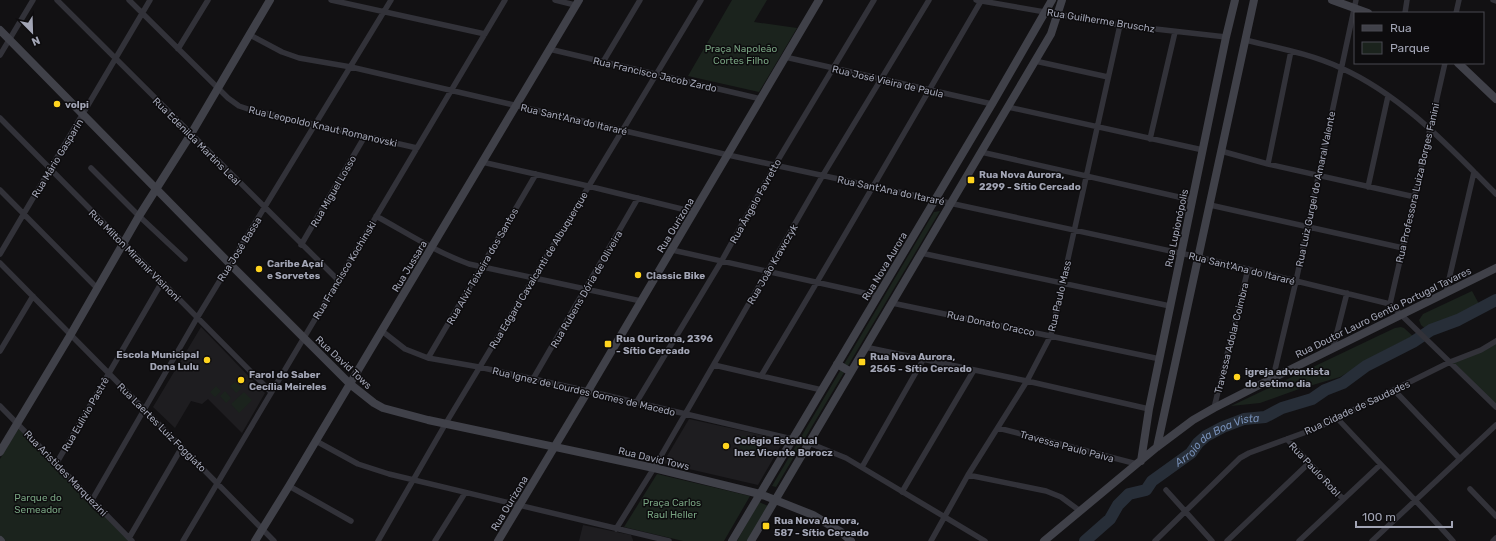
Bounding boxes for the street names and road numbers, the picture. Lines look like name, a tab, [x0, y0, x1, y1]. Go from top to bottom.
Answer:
street label: Rua Guilherme Bruschz	[1046, 7, 1156, 35]
street label: Rua Francisco Jacob Zardo	[592, 55, 718, 95]
street label: Rua José Vieira de Paula	[831, 63, 945, 101]
street label: Rua Edenilda Martins Leal	[150, 95, 243, 188]
street label: Rua Sant'Ana do Itararé	[519, 102, 629, 138]
street label: Rua Professora Luiza Borges Fanini	[1394, 102, 1442, 264]
street label: Rua Leopoldo Knaut Romanovski	[247, 104, 398, 150]
street label: Rua Luiz Gurgel do Amaral Valente	[1294, 110, 1338, 268]
street label: Rua Mário Gasparin	[30, 117, 86, 200]
street label: Rua Miguel Losso	[309, 153, 359, 229]
street label: Rua Ângelo Favretto	[728, 157, 784, 246]
street label: Rua Sant'Ana do Itararé	[836, 174, 946, 208]
street label: Rua Lupionópolis	[1163, 188, 1191, 268]
street label: Rua Edgard Cavalcanti de Albuquerque	[487, 190, 591, 351]
street label: Rua Ourizona	[655, 196, 697, 255]
street label: Rua Alvir Teixeira dos Santos	[445, 206, 521, 327]
street label: Rua Milton Miramir Visinoni	[86, 207, 183, 304]
street label: Rua José Bassa	[215, 215, 264, 284]
street label: Rua Francisco Kochinski	[311, 219, 379, 322]
street label: Rua João Krawczyk	[745, 221, 801, 307]
street label: Rua Rubens Dória de Oliveira	[548, 229, 625, 350]
street label: Rua Nova Aurora	[860, 230, 910, 303]
street label: Rua Jussara	[390, 239, 430, 294]
street label: Rua Sant'Ana do Itararé	[1187, 250, 1297, 288]
street label: Rua Paulo Mass	[1046, 259, 1074, 333]
street label: Rua Doutor Lauro Gentio Portugal Tavares	[1293, 265, 1473, 361]
street label: Travessa Adolar Coimbra	[1212, 281, 1252, 395]
street label: Rua Donato Cracco	[946, 309, 1036, 339]
street label: Rua David Tows	[313, 334, 374, 392]
street label: Rua Ignez de Lourdes Gomes de Macedo	[491, 365, 677, 419]
street label: Rua Eulivio Pastrê	[60, 375, 112, 454]
street label: Rua Cidade de Saudades	[1303, 378, 1412, 438]
street label: Rua Laertes Luiz Foggiato	[114, 381, 208, 475]
street label: Rua Aristides Marquezini	[21, 428, 109, 519]
street label: Travessa Paulo Paiva	[1018, 429, 1115, 465]
street label: Rua Paulo Robl	[1286, 440, 1342, 499]
street label: Rua David Tows	[617, 445, 690, 473]
street label: Rua Ourizona	[489, 474, 531, 533]

